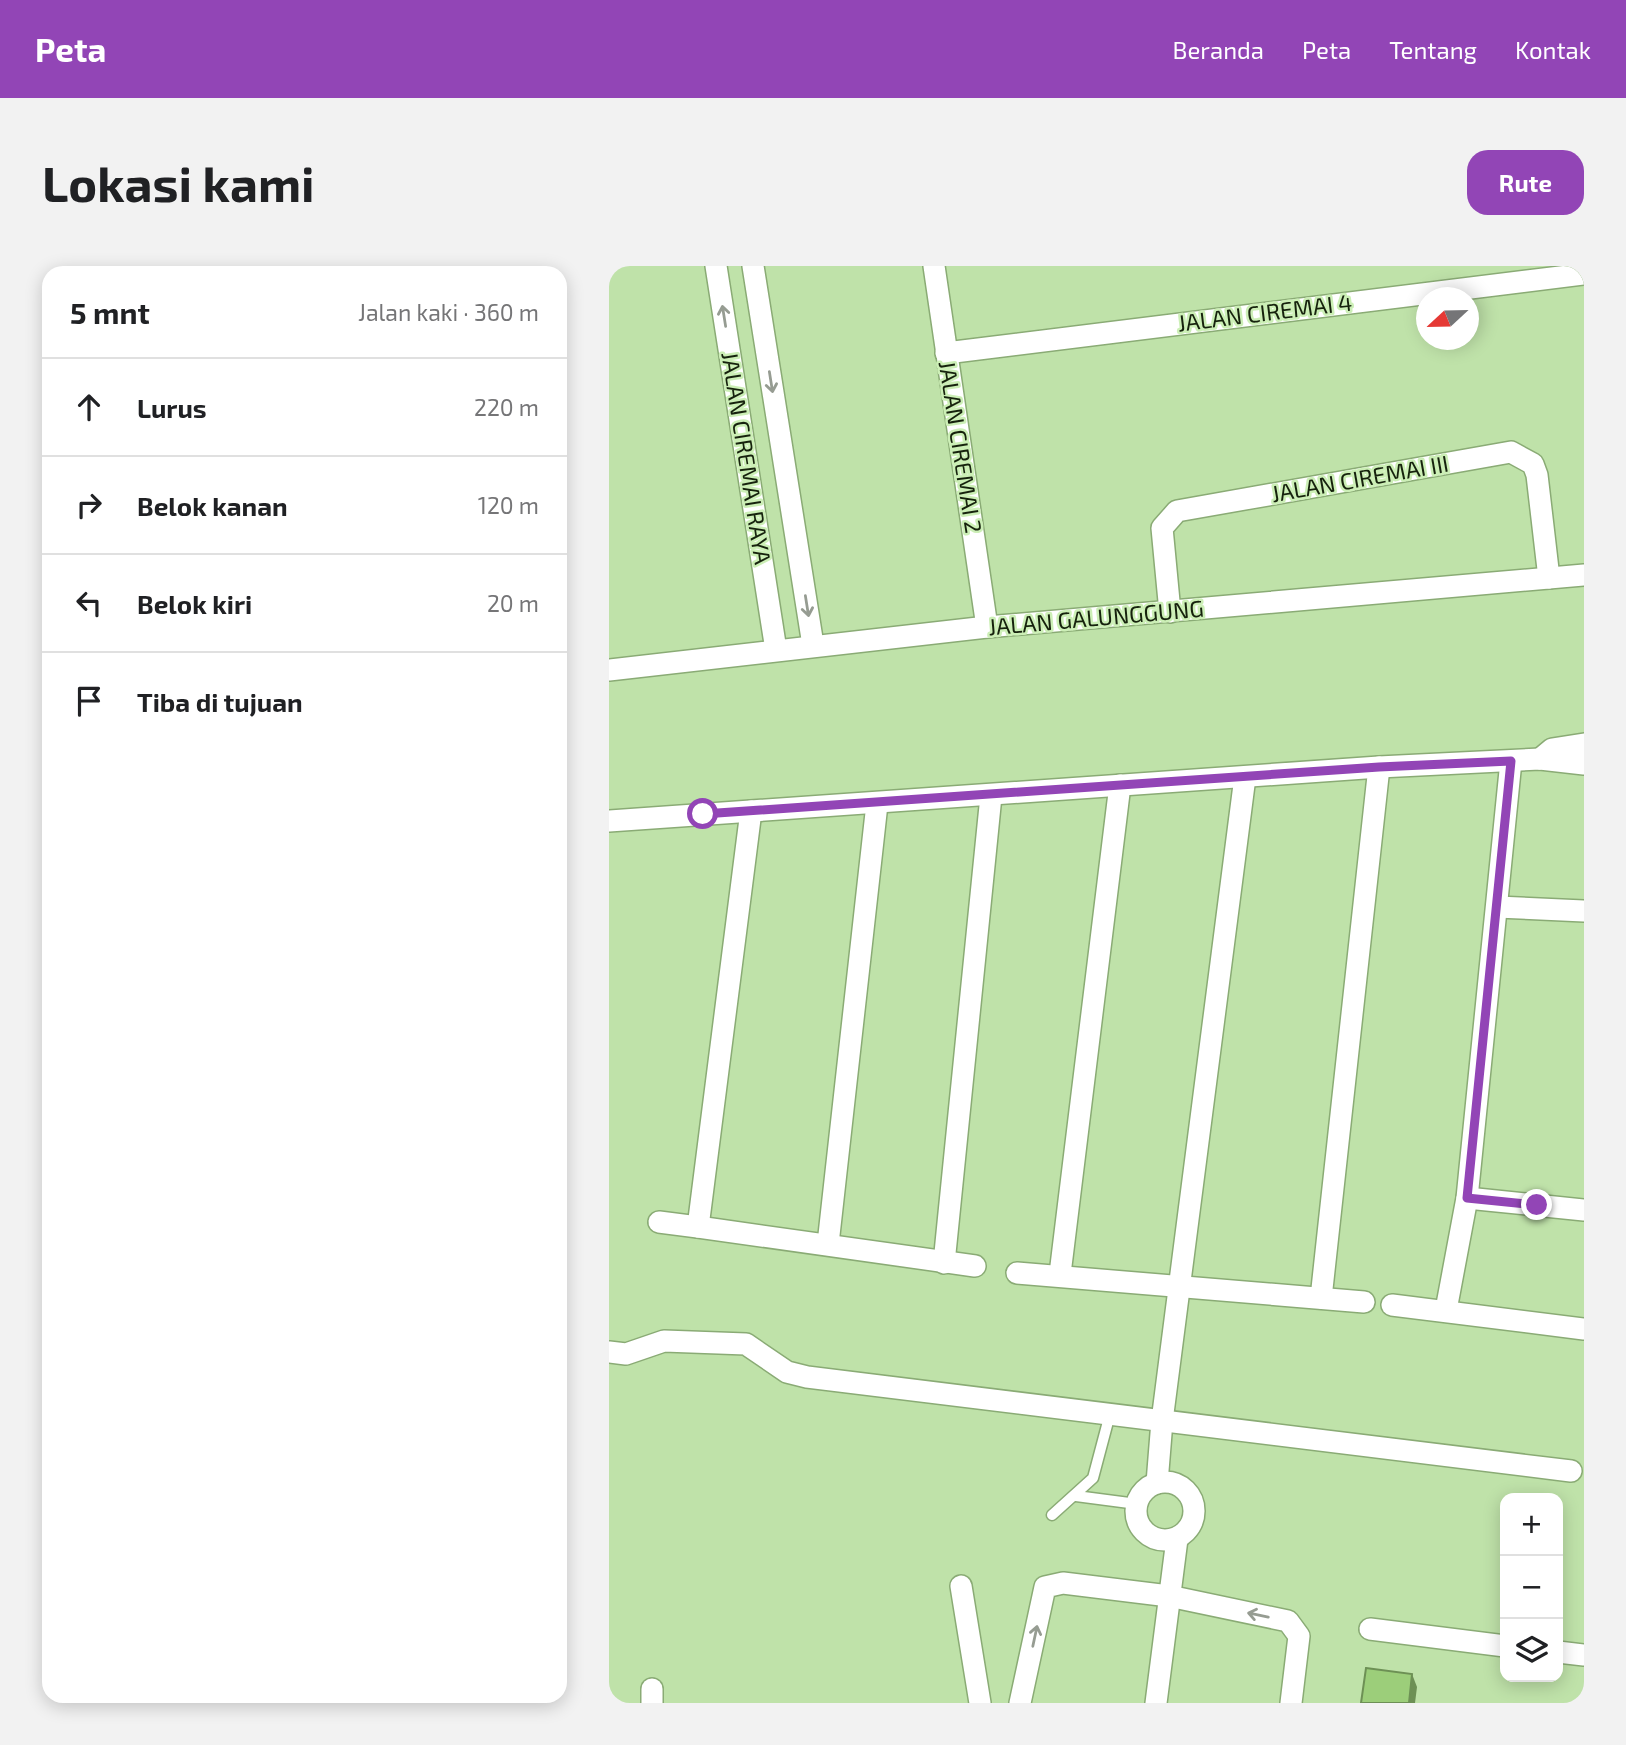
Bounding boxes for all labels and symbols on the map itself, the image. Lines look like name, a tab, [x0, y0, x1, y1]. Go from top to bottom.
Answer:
street label: JALAN CIREMAI 4	[1176, 287, 1354, 337]
north arrow	[1416, 287, 1479, 350]
one-way arrow	[717, 305, 730, 328]
street label: JALAN CIREMAI RAYA	[716, 350, 778, 567]
street label: JALAN CIREMAI 2	[934, 359, 988, 535]
one-way arrow	[765, 370, 778, 393]
street label: JALAN CIREMAI III	[1269, 449, 1451, 507]
street label: JALAN GALUNGGUNG	[987, 594, 1205, 640]
one-way arrow	[801, 595, 814, 617]
route start	[687, 798, 718, 829]
route end	[1521, 1189, 1552, 1220]
one-way arrow	[1247, 1607, 1270, 1621]
one-way arrow	[1028, 1625, 1042, 1648]

